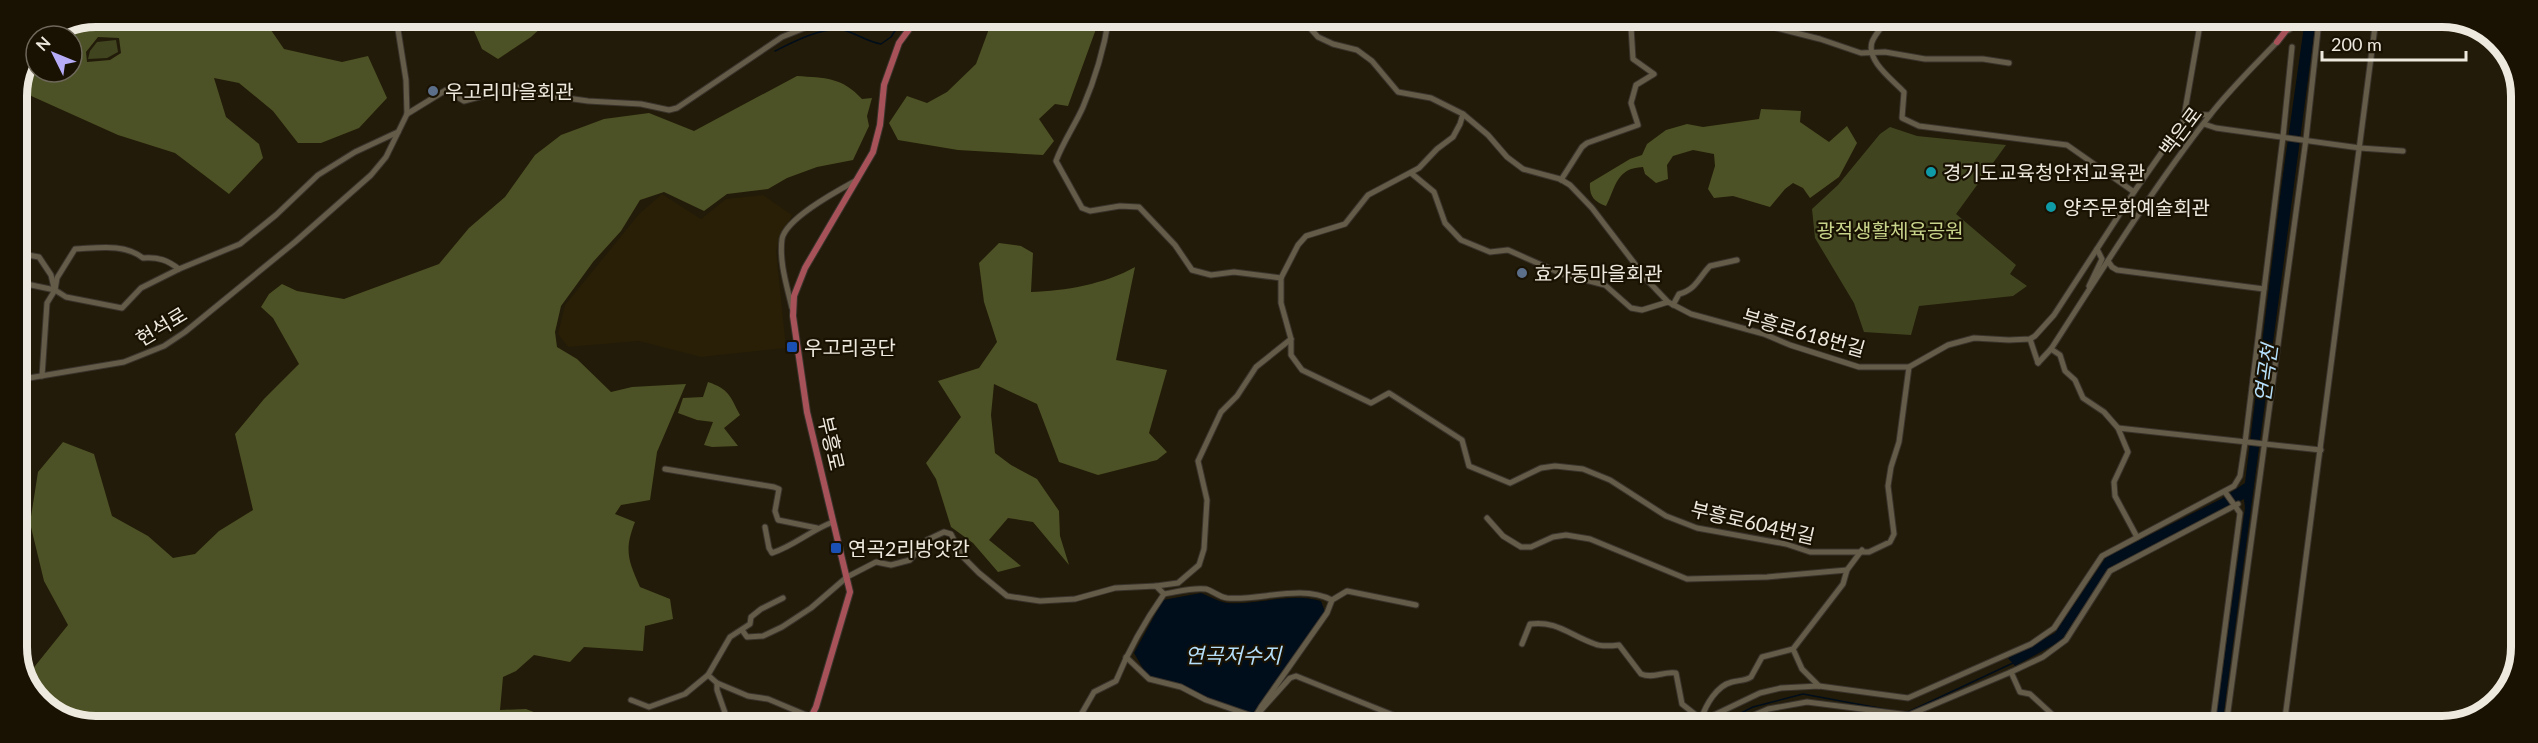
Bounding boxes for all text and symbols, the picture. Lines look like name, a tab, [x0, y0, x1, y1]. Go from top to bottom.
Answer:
north arrow	[24, 24, 84, 84]
scale bar	[2322, 24, 2466, 62]
text: N	[32, 32, 54, 54]
text: 200 m	[2331, 33, 2382, 55]
place label: 우고리마을회관	[445, 79, 574, 103]
marker: 우고리마을회관	[426, 84, 440, 98]
street label: 백은로	[2154, 102, 2206, 160]
place label: 경기도교육청안전교육관	[1943, 160, 2145, 184]
marker: 경기도교육청안전교육관	[1924, 165, 1938, 179]
place label: 양주문화예술회관	[2063, 195, 2210, 219]
marker: 양주문화예술회관	[2044, 200, 2058, 214]
park label: 광적생활체육공원	[1816, 218, 1964, 242]
place label: 효가동마을회관	[1534, 261, 1663, 285]
marker: 효가동마을회관	[1515, 266, 1529, 280]
street label: 현석로	[131, 301, 191, 351]
street label: 부흥로618번길	[1740, 303, 1868, 361]
place label: 우고리공단	[804, 335, 896, 359]
marker: 우고리공단	[785, 340, 799, 354]
water label: 연곡천	[2249, 340, 2282, 403]
street label: 부흥로	[814, 413, 850, 473]
street label: 부흥로604번길	[1689, 496, 1817, 548]
place label: 연곡2리방앗간	[848, 536, 970, 560]
marker: 연곡2리방앗간	[829, 541, 843, 555]
water label: 연곡저수지	[1185, 642, 1283, 667]

